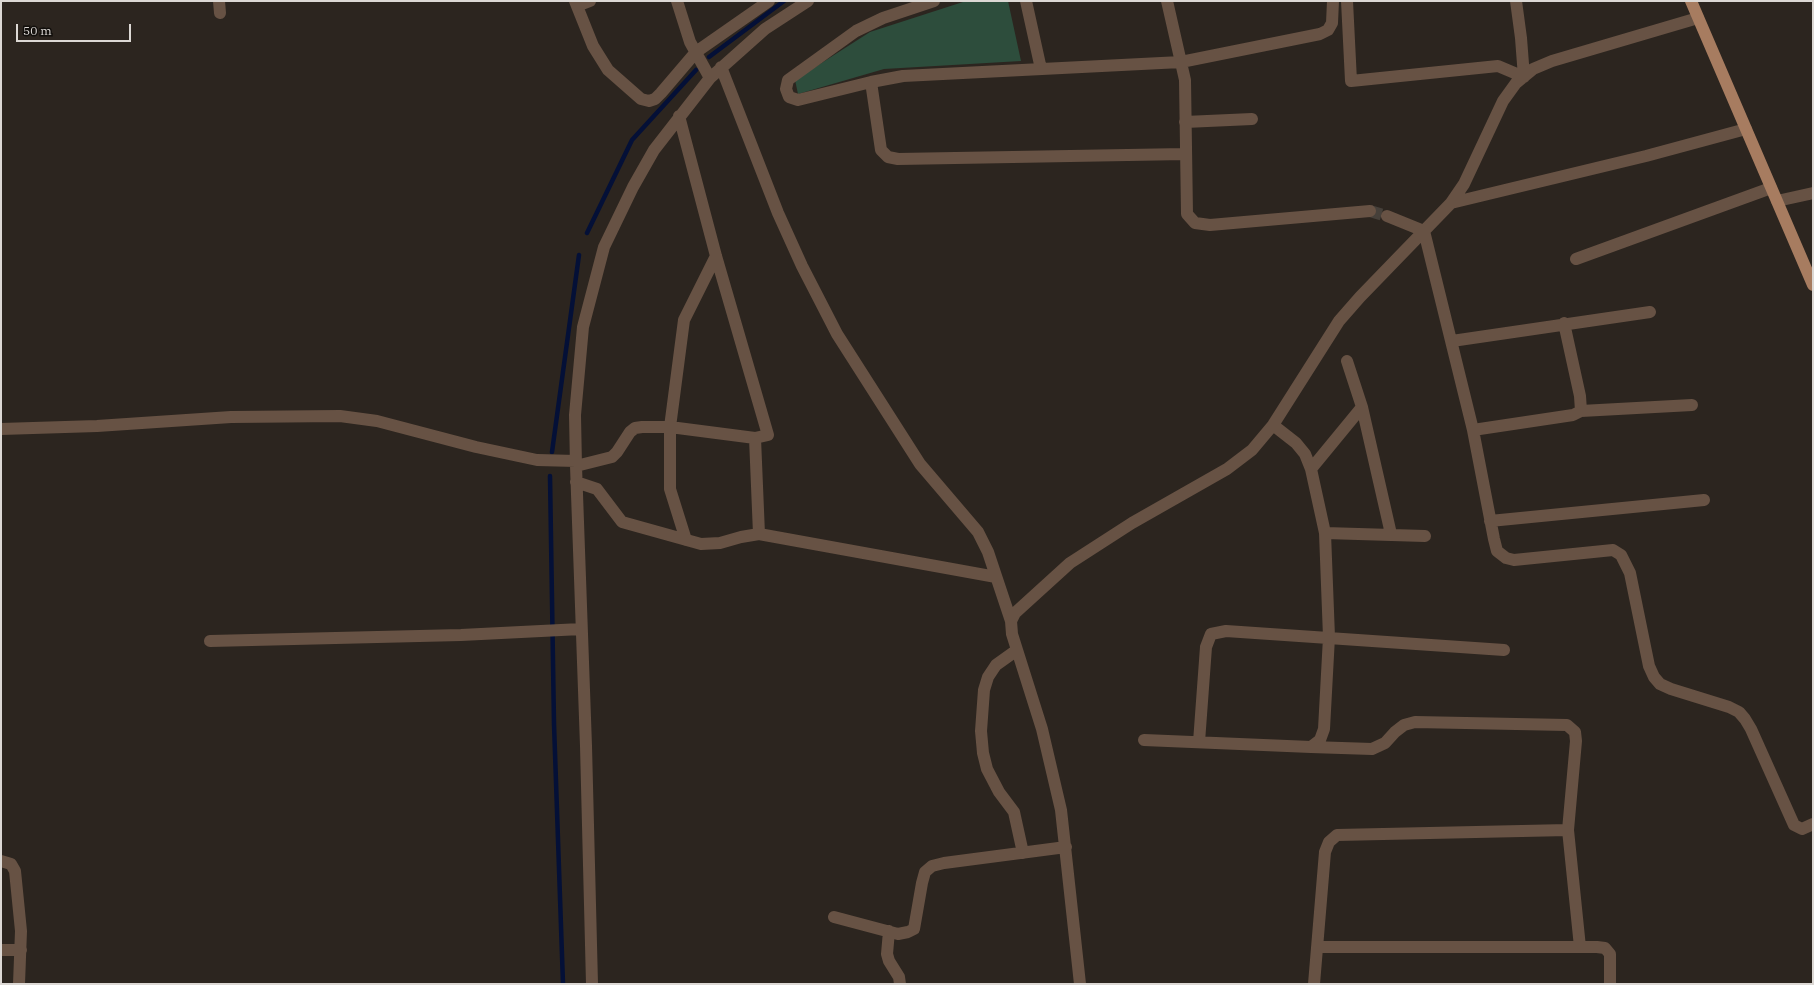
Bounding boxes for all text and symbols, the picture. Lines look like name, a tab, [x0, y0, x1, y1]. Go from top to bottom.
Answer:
scale bar	[18, 16, 133, 42]
text: 50 m	[23, 23, 52, 38]

